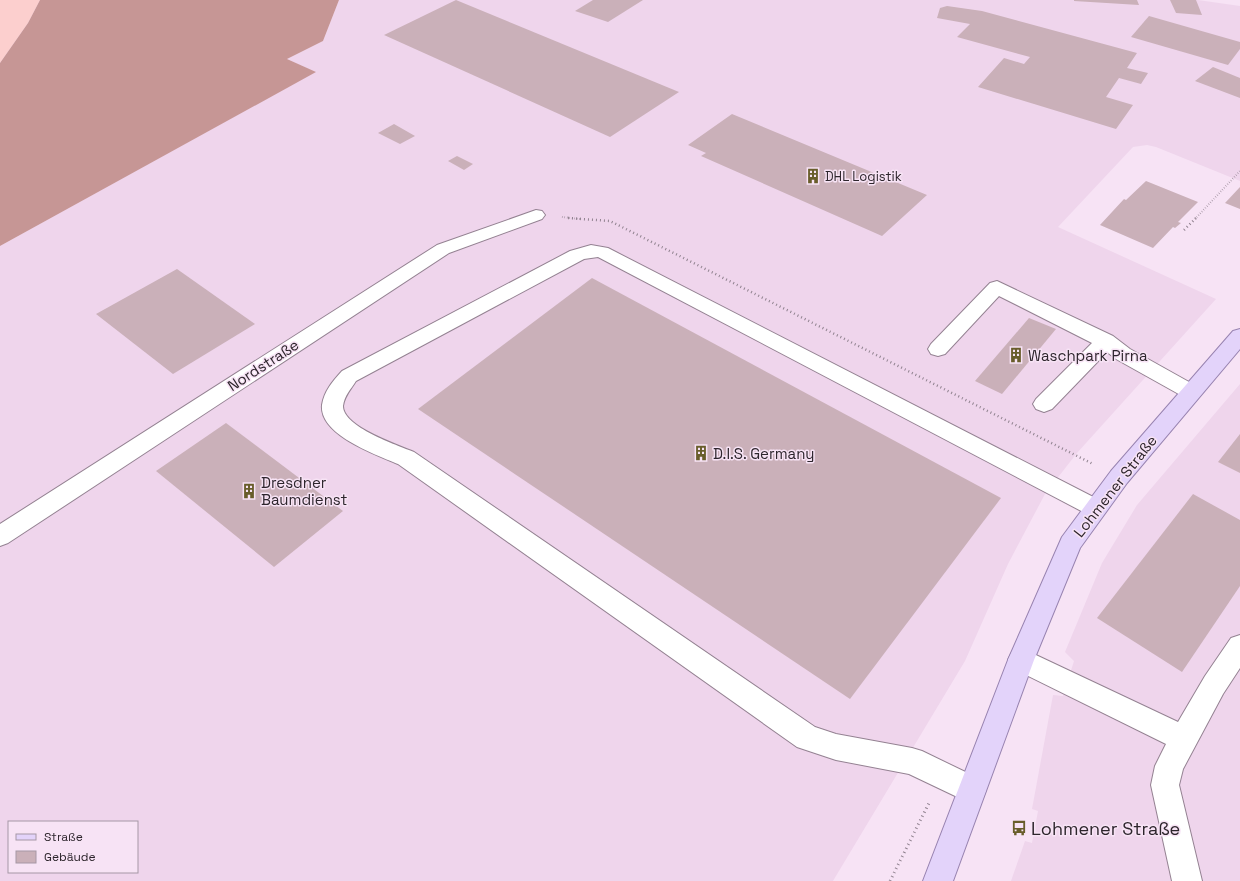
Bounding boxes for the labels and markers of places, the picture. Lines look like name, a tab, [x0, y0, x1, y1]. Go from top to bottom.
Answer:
building icon: DHL Logistik	[804, 167, 822, 185]
place label: DHL Logistik	[825, 168, 902, 185]
building icon: Waschpark Pirna	[1007, 346, 1025, 364]
place label: Waschpark Pirna	[1028, 346, 1148, 365]
building icon: D.I.S. Germany	[692, 444, 710, 462]
place label: D.I.S. Germany	[713, 444, 814, 463]
place label: Dresdner Baumdienst	[261, 473, 348, 509]
building icon: Dresdner Baumdienst	[240, 482, 258, 500]
place label: Lohmener Straße	[1031, 817, 1180, 840]
bus stop icon: Lohmener Straße	[1010, 819, 1028, 837]

